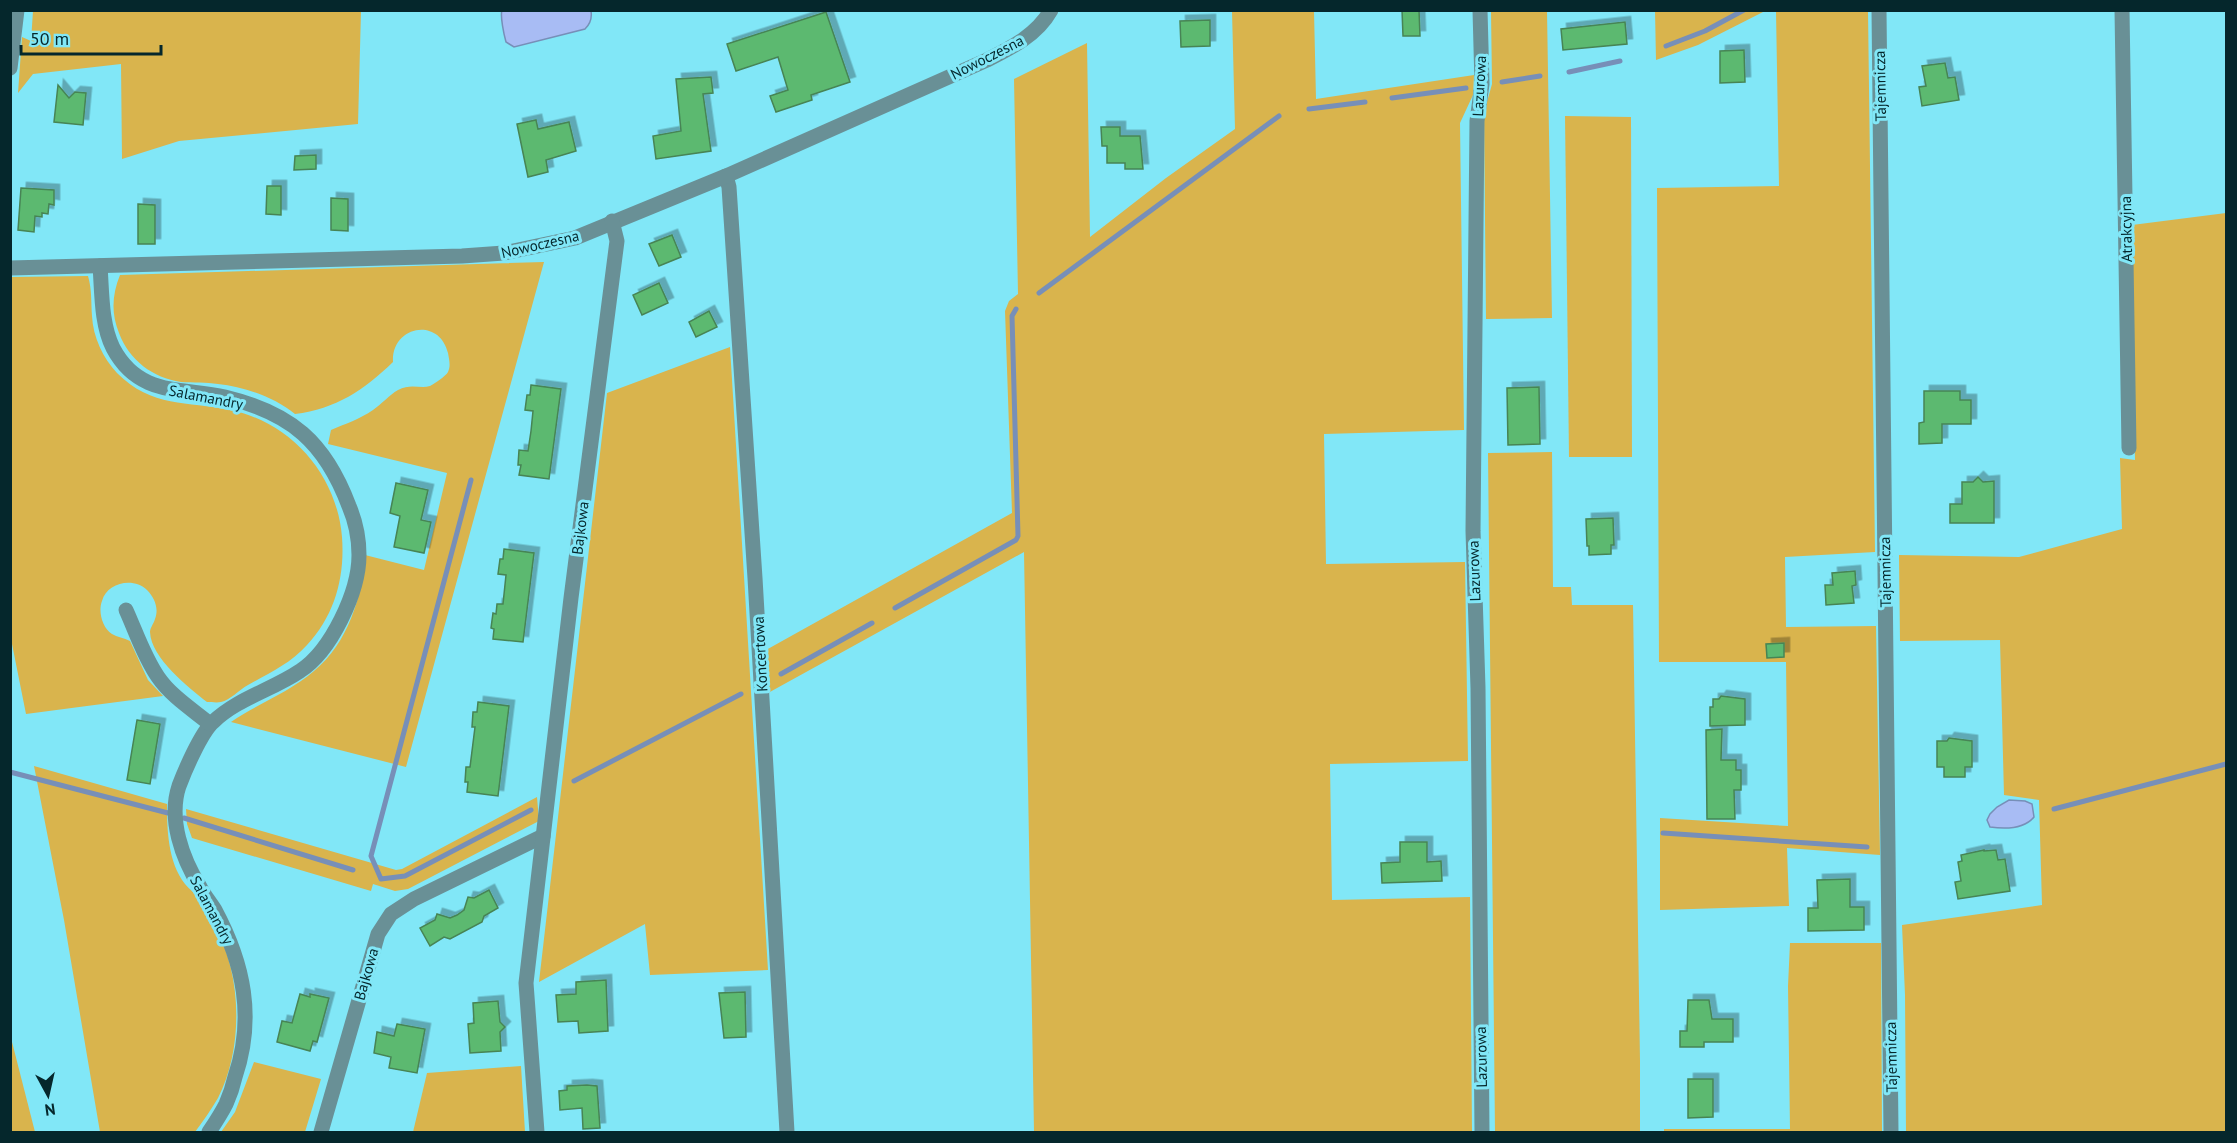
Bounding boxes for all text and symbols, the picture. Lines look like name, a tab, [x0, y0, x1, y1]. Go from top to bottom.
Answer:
scale bar	[21, 18, 160, 56]
text: 50 m	[30, 27, 69, 50]
street label: Nowoczesna	[947, 30, 1027, 84]
street label: Tajemnicza	[1870, 50, 1890, 122]
street label: Lazurowa	[1468, 55, 1490, 117]
street label: Atrakcyjna	[2116, 196, 2136, 262]
street label: Nowoczesna	[499, 226, 581, 262]
street label: Salamandry	[167, 380, 245, 414]
street label: Bajkowa	[567, 500, 593, 556]
street label: Tajemnicza	[1875, 536, 1895, 608]
street label: Lazurowa	[1463, 540, 1485, 602]
street label: Koncertowa	[749, 616, 771, 692]
street label: Salamandry	[186, 872, 238, 948]
street label: Bajkowa	[349, 946, 383, 1002]
street label: Tajemnicza	[1881, 1021, 1901, 1093]
street label: Lazurowa	[1471, 1026, 1491, 1088]
north arrow	[18, 1065, 78, 1125]
text: N	[43, 1099, 57, 1120]

